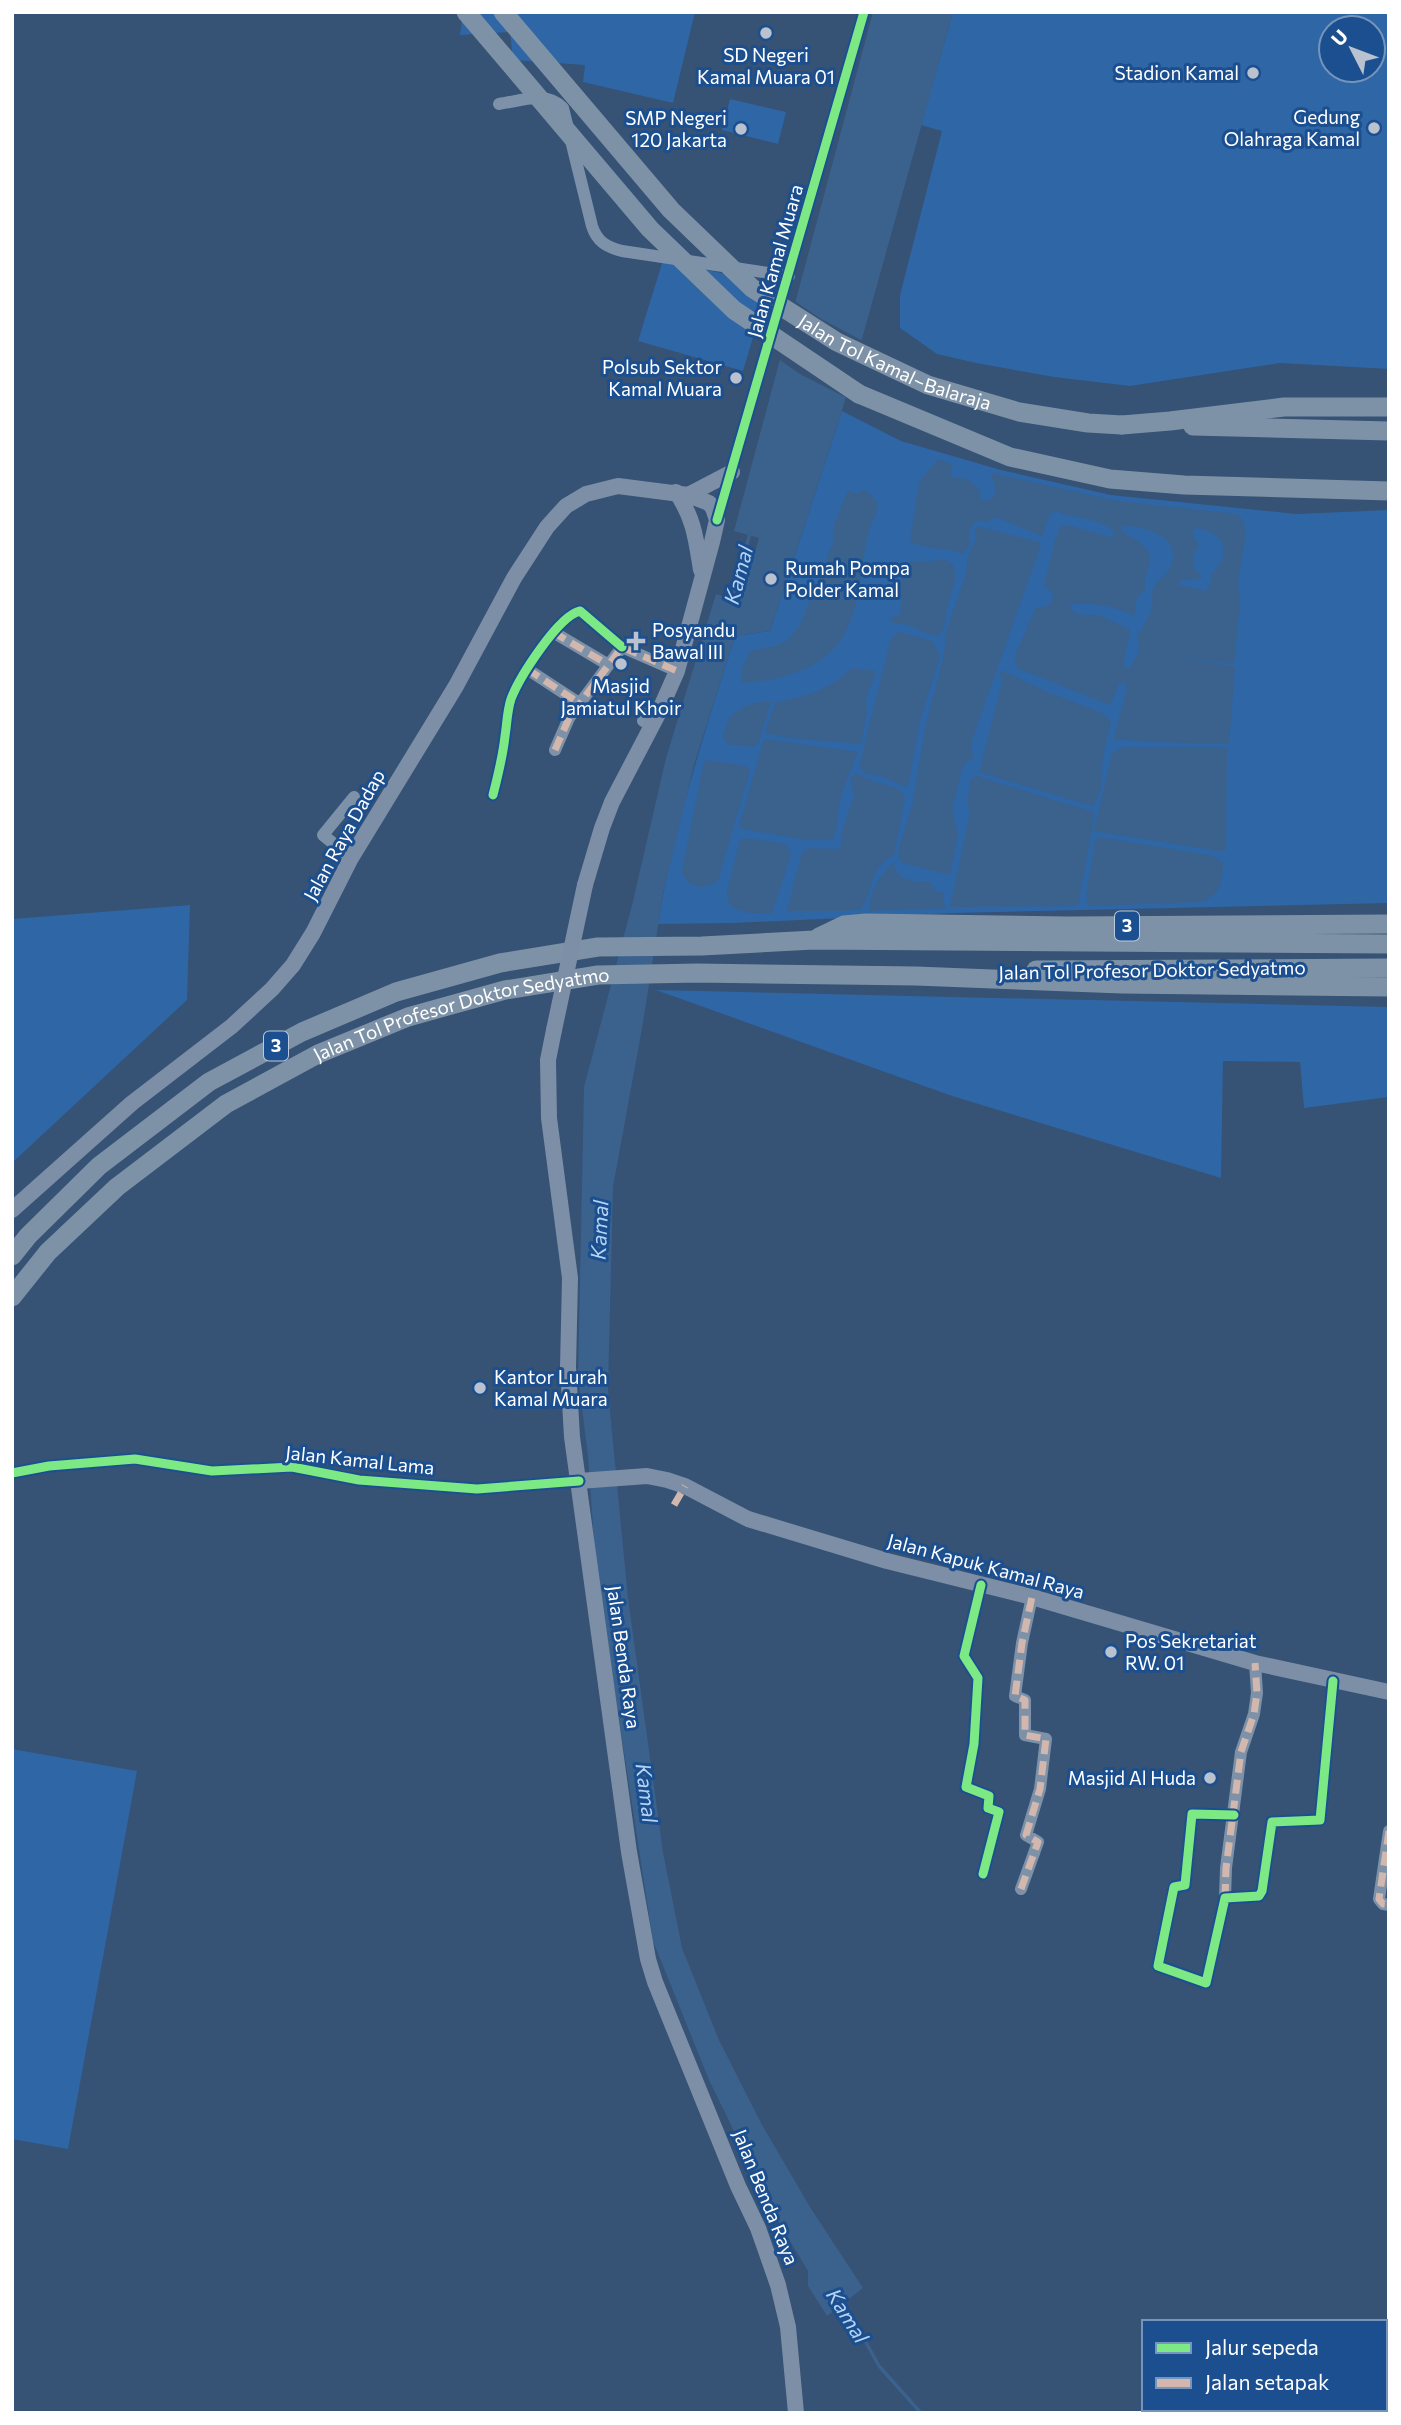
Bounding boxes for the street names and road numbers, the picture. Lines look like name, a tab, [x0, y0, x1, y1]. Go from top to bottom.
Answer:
street label: Jalan Kamal Muara	[742, 182, 807, 340]
street label: Jalan Tol Kamal–Balaraja	[794, 308, 994, 414]
street label: Jalan Raya Dadap	[298, 765, 389, 904]
road number: 3	[1115, 911, 1139, 940]
street label: Jalan Tol Profesor Doktor Sedyatmo	[998, 955, 1306, 984]
street label: Jalan Tol Profesor Doktor Sedyatmo	[309, 963, 610, 1066]
road number: 3	[264, 1031, 288, 1060]
street label: Jalan Kamal Lama	[284, 1440, 436, 1479]
street label: Jalan Kapuk Kamal Raya	[885, 1528, 1087, 1603]
street label: Jalan Benda Raya	[603, 1584, 646, 1730]
street label: Jalan Benda Raya	[729, 2126, 804, 2268]

